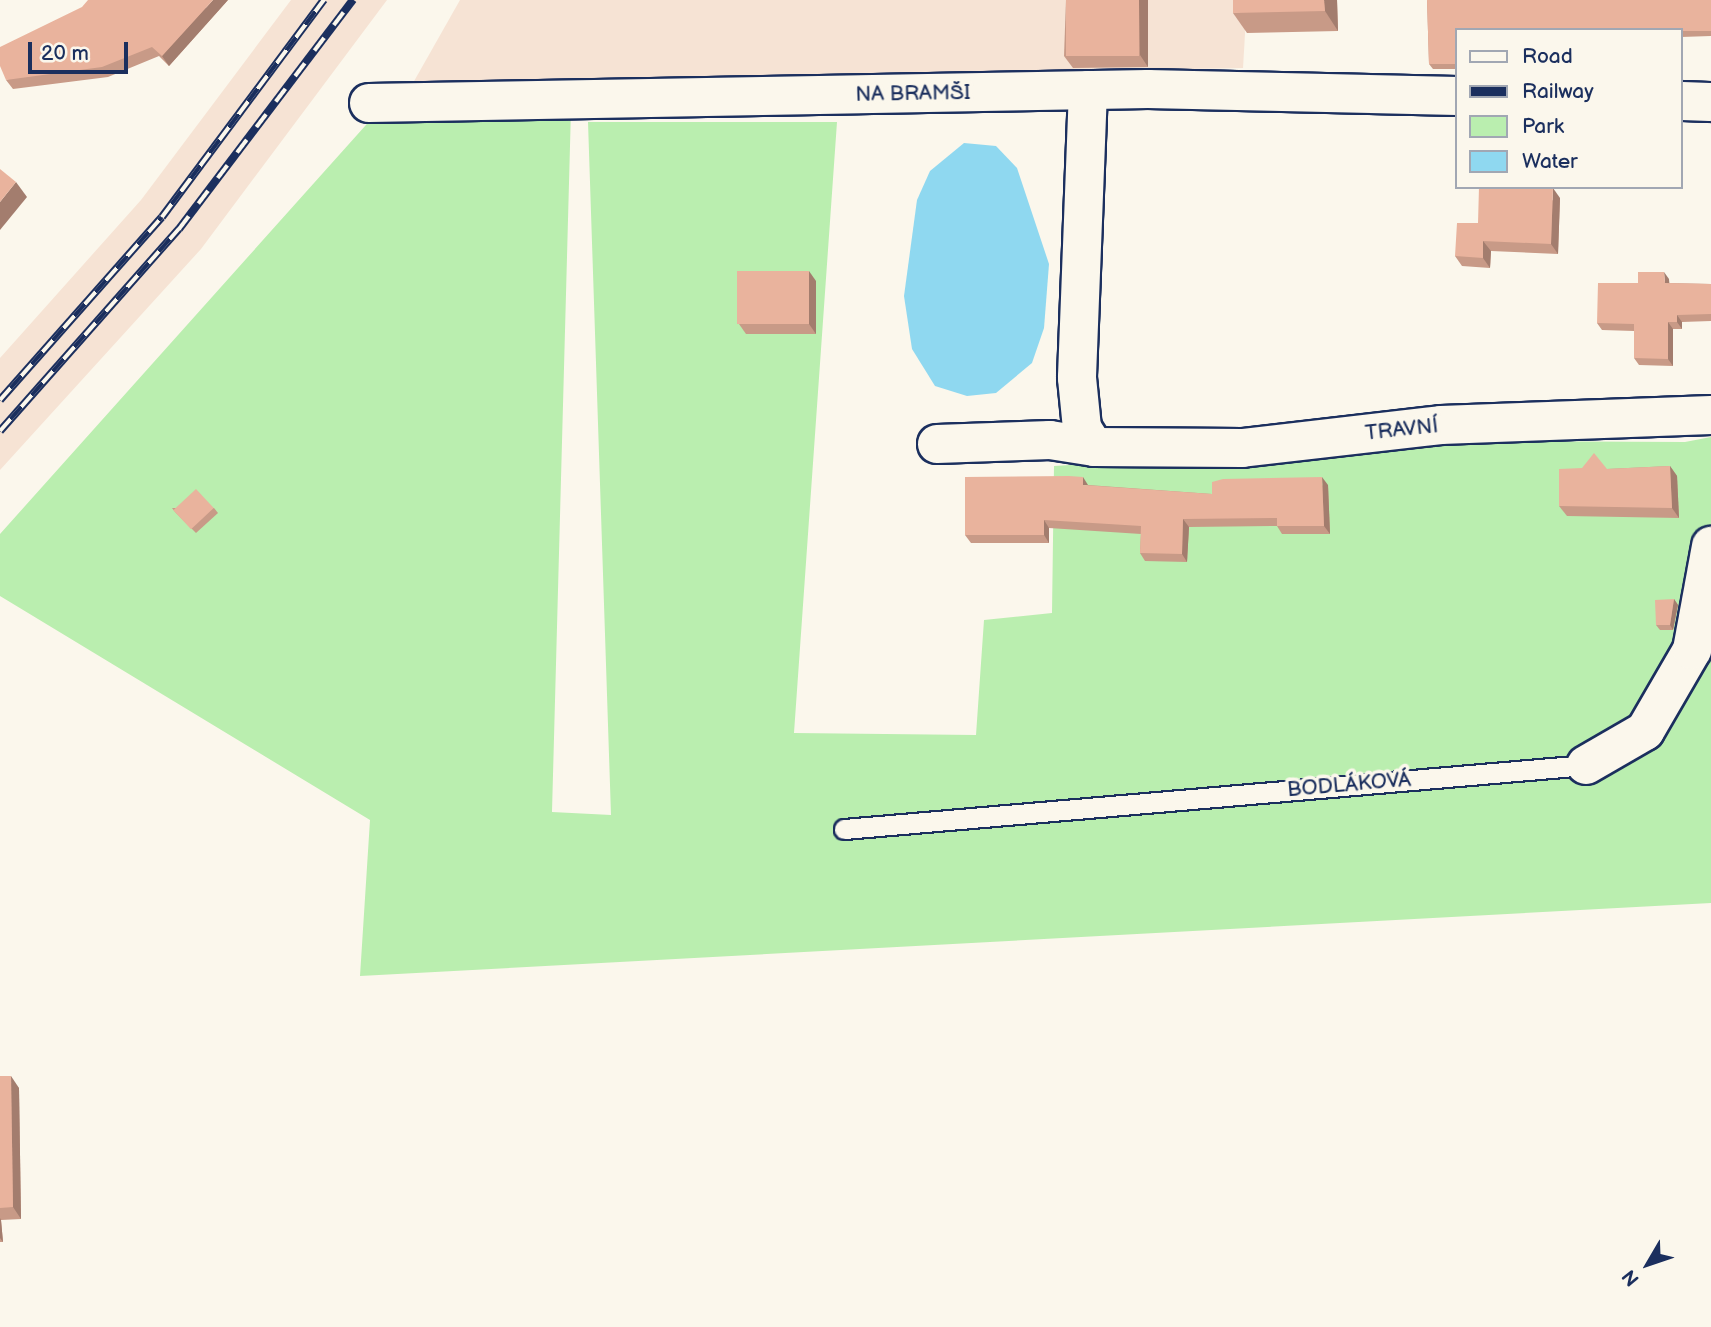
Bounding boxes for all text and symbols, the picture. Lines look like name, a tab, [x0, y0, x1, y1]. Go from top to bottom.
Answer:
scale bar	[32, 28, 131, 72]
legend	[1456, 28, 1683, 189]
text: 20 m	[41, 41, 89, 66]
text: Road	[1522, 44, 1573, 69]
text: Railway	[1522, 79, 1594, 104]
street label: NA BRAMŠI	[855, 80, 971, 108]
text: Park	[1522, 114, 1564, 139]
text: Water	[1522, 149, 1578, 174]
street label: TRAVNÍ	[1364, 414, 1440, 446]
street label: BODLÁKOVÁ	[1286, 767, 1412, 803]
north arrow	[1613, 1229, 1683, 1299]
text: N	[1618, 1265, 1645, 1290]

